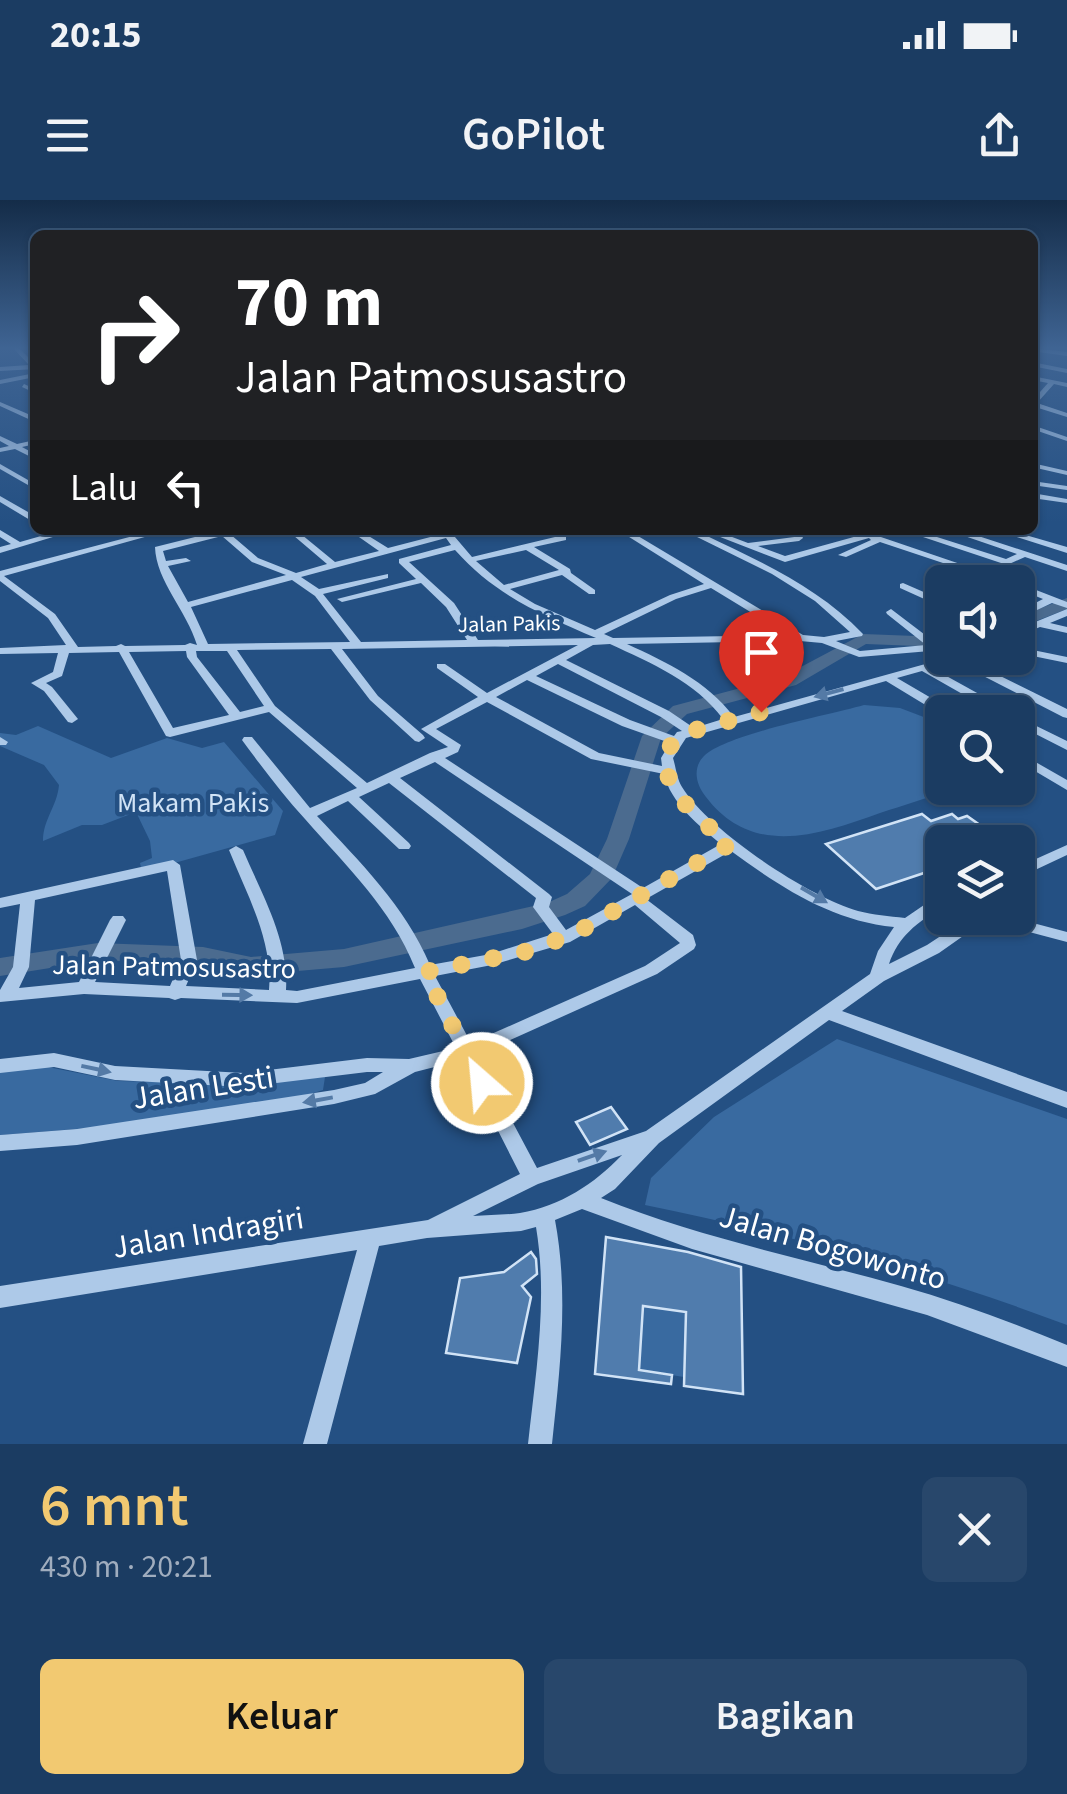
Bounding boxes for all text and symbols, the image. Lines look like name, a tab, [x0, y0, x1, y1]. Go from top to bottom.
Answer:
text: 20:15	[50, 8, 142, 62]
text: GoPilot	[462, 103, 605, 167]
icon: menu	[40, 108, 95, 163]
icon: share	[972, 108, 1027, 163]
text: 70 m	[235, 253, 383, 353]
icon: right	[70, 270, 200, 400]
text: Jalan Patmosusastro	[235, 346, 627, 410]
icon: left	[158, 460, 213, 515]
text: Lalu	[70, 461, 138, 515]
map controls	[925, 565, 1035, 935]
button: sound	[925, 565, 1035, 675]
street label: Jalan Pakis	[457, 607, 561, 641]
pin	[719, 610, 804, 713]
icon: arrive	[734, 625, 789, 680]
one-way arrow	[813, 686, 844, 702]
button: search	[925, 695, 1035, 805]
park label: Makam Pakis	[117, 783, 269, 823]
button: layers	[925, 825, 1035, 935]
one-way arrow	[799, 886, 828, 903]
street label: Jalan Patmosusastro	[52, 945, 296, 989]
one-way arrow	[221, 988, 253, 1004]
position arrow	[430, 1031, 534, 1135]
street label: Jalan Lesti	[129, 1054, 277, 1122]
one-way arrow	[81, 1062, 112, 1078]
one-way arrow	[302, 1093, 334, 1108]
one-way arrow	[577, 1147, 607, 1162]
street label: Jalan Bogowonto	[714, 1194, 952, 1302]
street label: Jalan Indragiri	[109, 1195, 307, 1271]
text: 6 mnt	[40, 1464, 189, 1549]
button: close	[922, 1477, 1027, 1582]
text: 430 m · 20:21	[40, 1544, 213, 1590]
button: Keluar	[40, 1659, 524, 1774]
button: Bagikan	[544, 1659, 1027, 1774]

